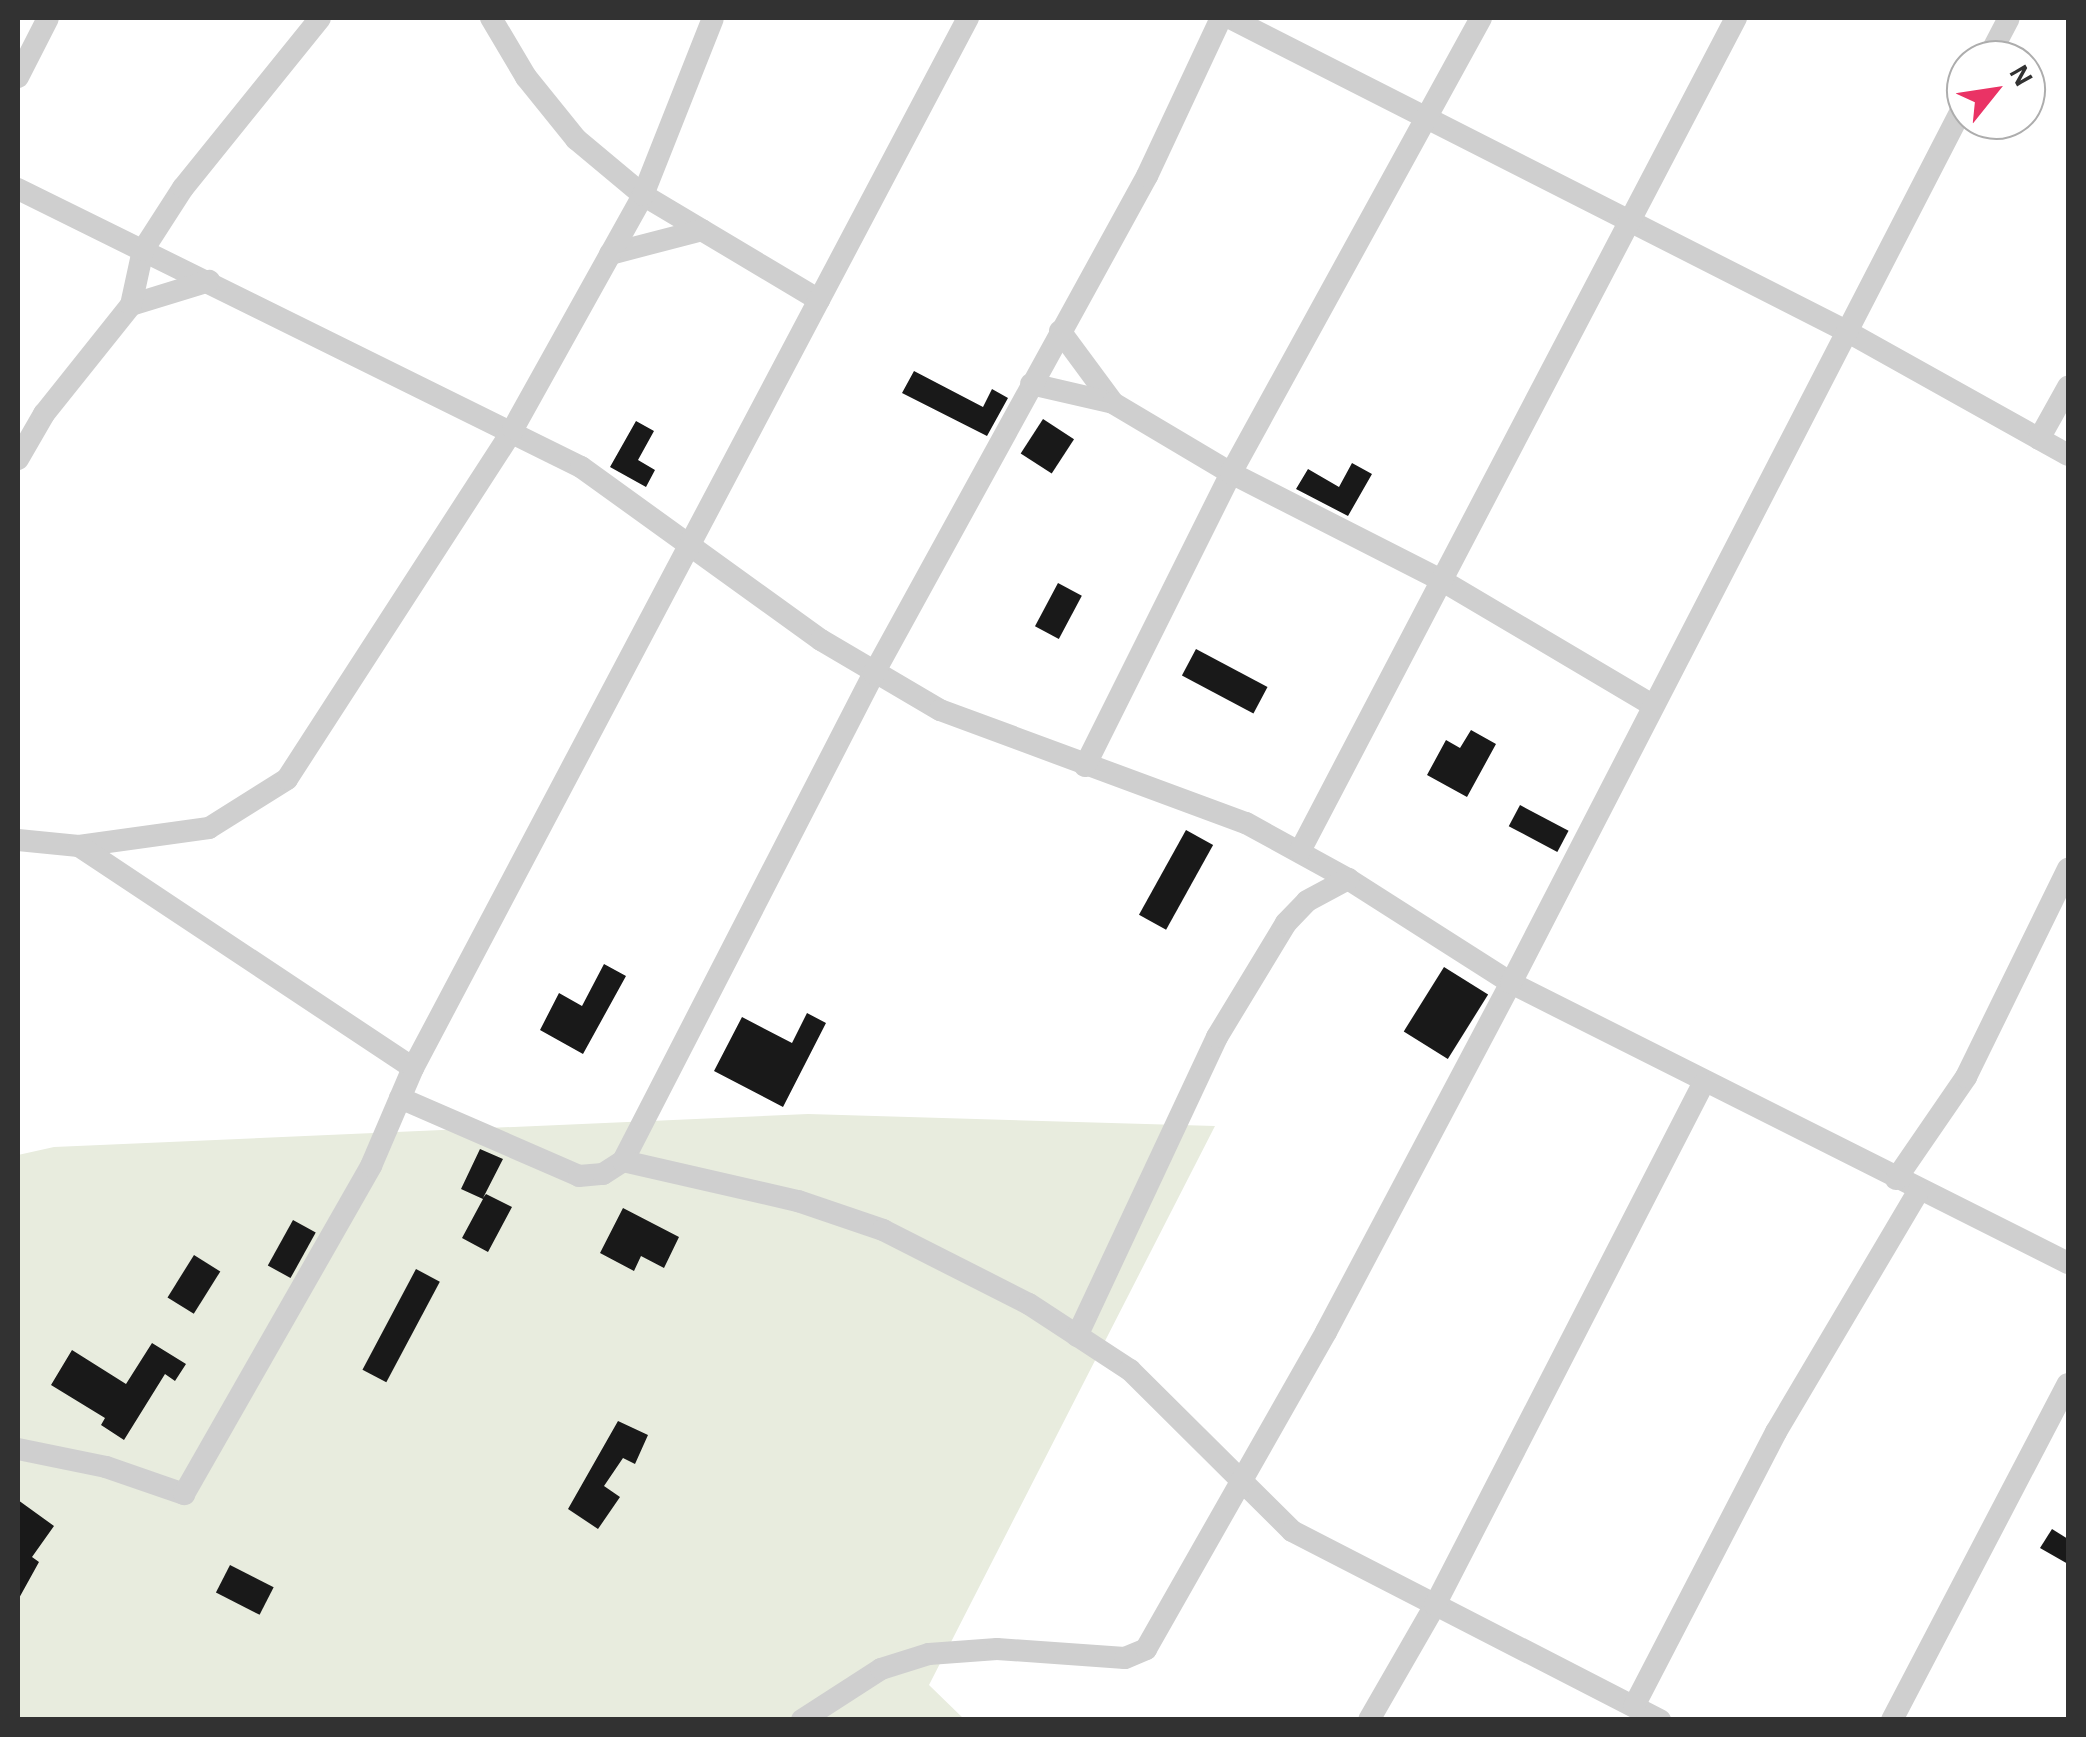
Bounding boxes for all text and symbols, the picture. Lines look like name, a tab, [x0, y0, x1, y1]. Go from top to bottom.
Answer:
north arrow	[1946, 40, 2046, 140]
text: N	[2003, 61, 2037, 91]

